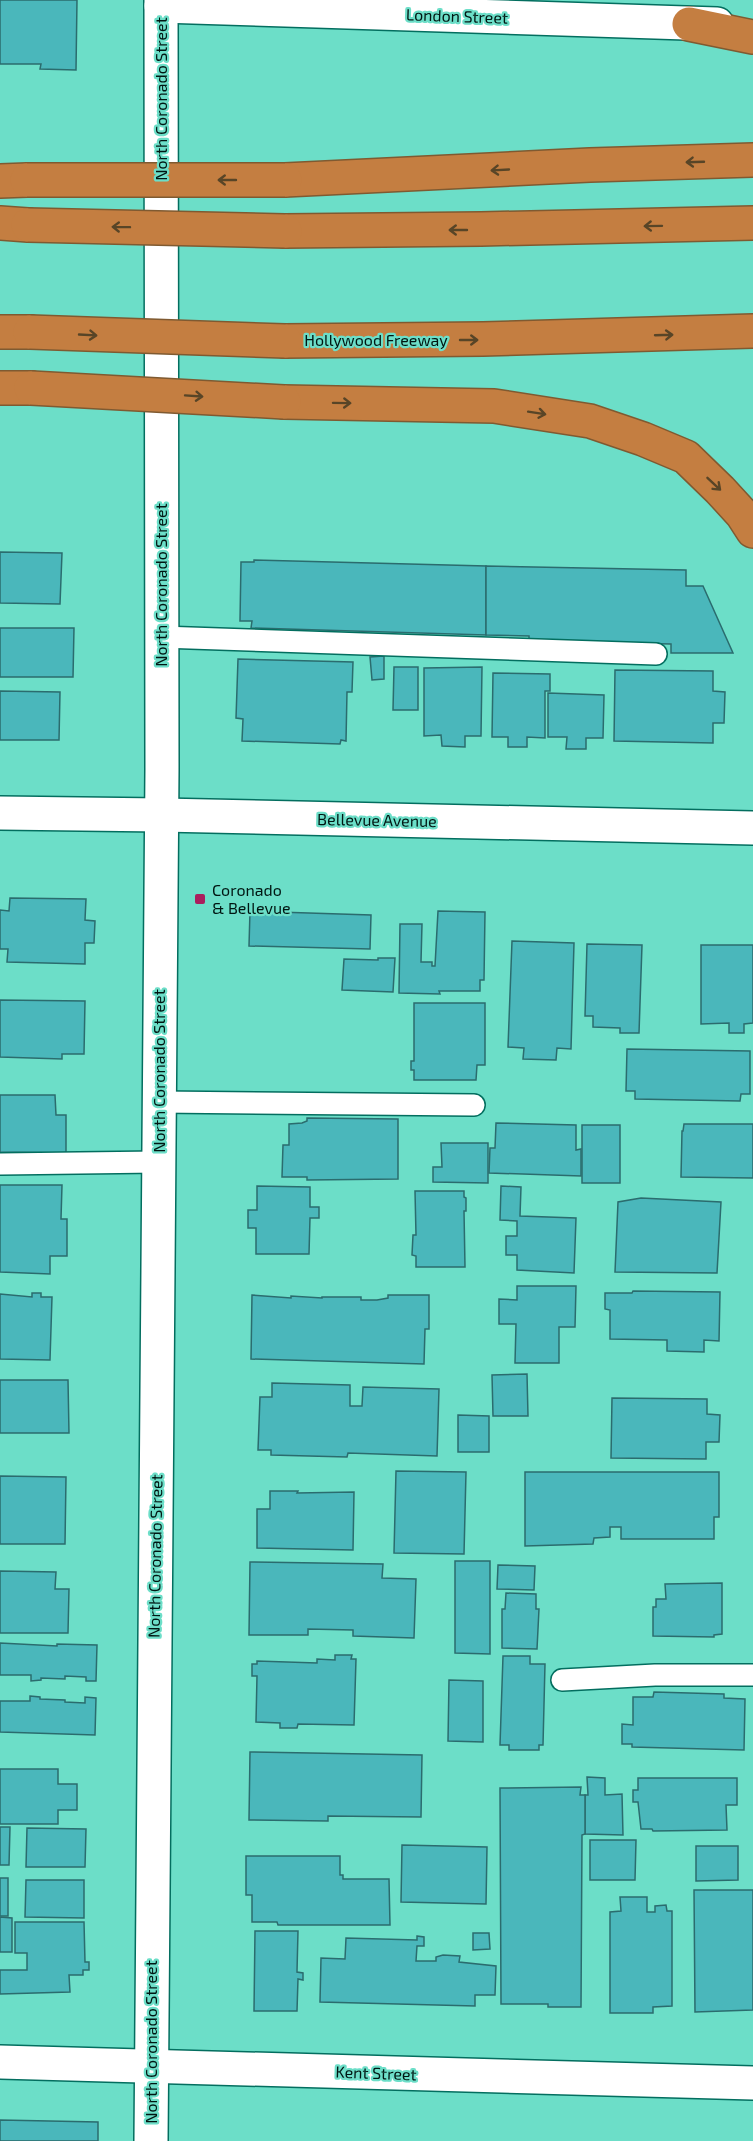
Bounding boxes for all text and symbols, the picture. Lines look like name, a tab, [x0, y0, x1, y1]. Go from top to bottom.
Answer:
street label: London Street	[406, 4, 508, 27]
street label: North Coronado Street	[151, 17, 170, 181]
one-way arrow	[685, 156, 705, 168]
one-way arrow	[490, 164, 510, 175]
one-way arrow	[217, 174, 237, 186]
one-way arrow	[643, 220, 663, 232]
one-way arrow	[112, 221, 132, 233]
one-way arrow	[448, 224, 468, 235]
one-way arrow	[78, 329, 98, 341]
one-way arrow	[654, 329, 674, 340]
street label: Hollywood Freeway	[304, 330, 448, 349]
one-way arrow	[459, 334, 479, 345]
one-way arrow	[184, 391, 204, 402]
one-way arrow	[332, 397, 352, 409]
one-way arrow	[526, 408, 546, 419]
one-way arrow	[706, 476, 721, 491]
street label: North Coronado Street	[151, 503, 170, 667]
street label: Bellevue Avenue	[317, 809, 437, 830]
place label: Coronado & Bellevue	[212, 880, 291, 917]
marker: Coronado & Bellevue	[193, 892, 207, 906]
street label: North Coronado Street	[149, 989, 168, 1153]
street label: North Coronado Street	[144, 1474, 165, 1638]
street label: North Coronado Street	[141, 1960, 160, 2124]
street label: Kent Street	[335, 2062, 417, 2083]

